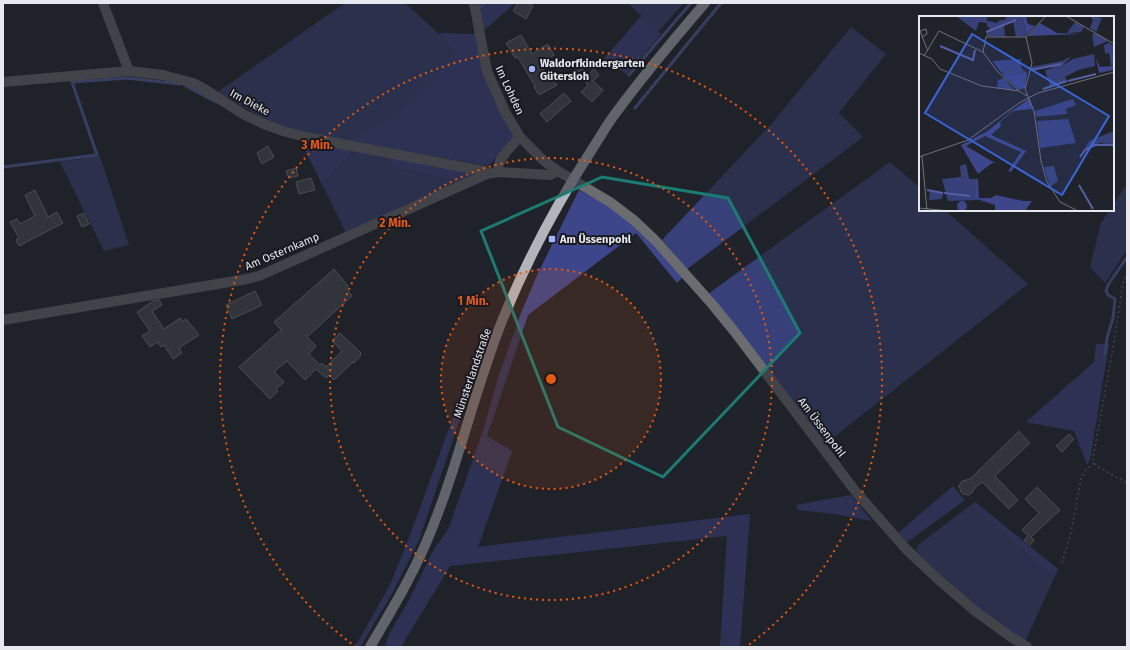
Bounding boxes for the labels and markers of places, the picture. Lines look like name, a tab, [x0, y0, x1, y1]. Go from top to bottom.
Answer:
place label: Waldorfkindergarten Gütersloh	[540, 57, 645, 83]
marker: Waldorfkindergarten Gütersloh	[527, 64, 537, 74]
place label: Am Üssenpohl	[559, 233, 632, 246]
marker: Am Üssenpohl	[547, 234, 557, 244]
centre of rings	[544, 372, 558, 386]

